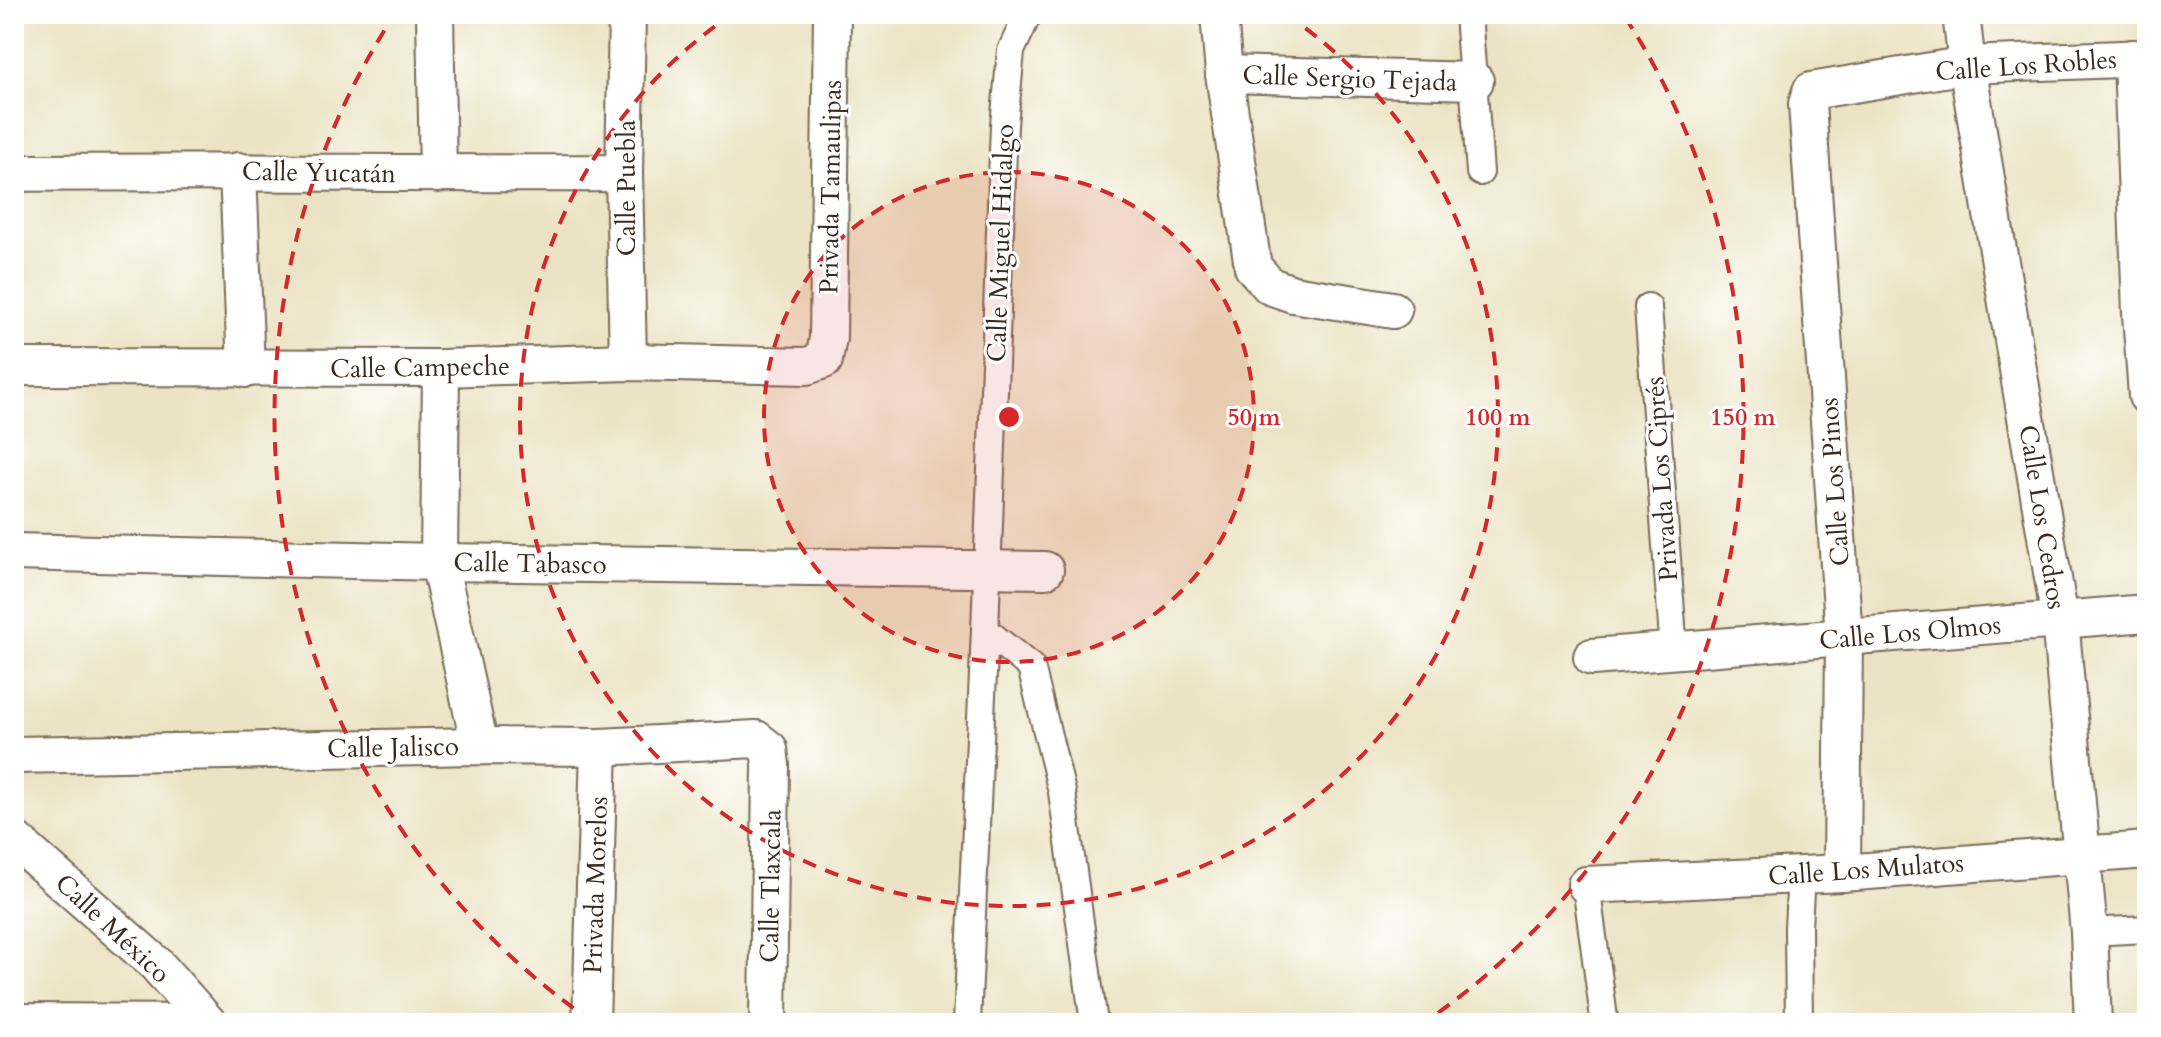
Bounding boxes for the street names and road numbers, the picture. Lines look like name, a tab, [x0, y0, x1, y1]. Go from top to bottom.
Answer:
street label: Calle Los Robles	[1934, 42, 2118, 89]
street label: Calle Sergio Tejada	[1242, 57, 1458, 100]
street label: Privada Tamaulipas	[811, 80, 850, 294]
street label: Calle Puebla	[609, 120, 644, 256]
street label: Calle Miguel Hidalgo	[979, 123, 1022, 363]
street label: Calle Yucatán	[242, 154, 397, 191]
street label: Calle Campeche	[330, 348, 510, 387]
street label: Privada Los Ciprés	[1637, 375, 1686, 582]
street label: Calle Los Pinos	[1811, 397, 1858, 567]
street label: Calle Los Cedros	[2011, 422, 2074, 612]
street label: Calle Tabasco	[453, 545, 607, 582]
street label: Calle Los Olmos	[1818, 607, 2002, 658]
street label: Calle Jalisco	[327, 729, 459, 766]
street label: Privada Morelos	[575, 796, 616, 974]
street label: Calle Tlaxcala	[752, 809, 789, 963]
street label: Calle Los Mulatos	[1767, 845, 1965, 894]
street label: Calle México	[47, 866, 178, 991]

